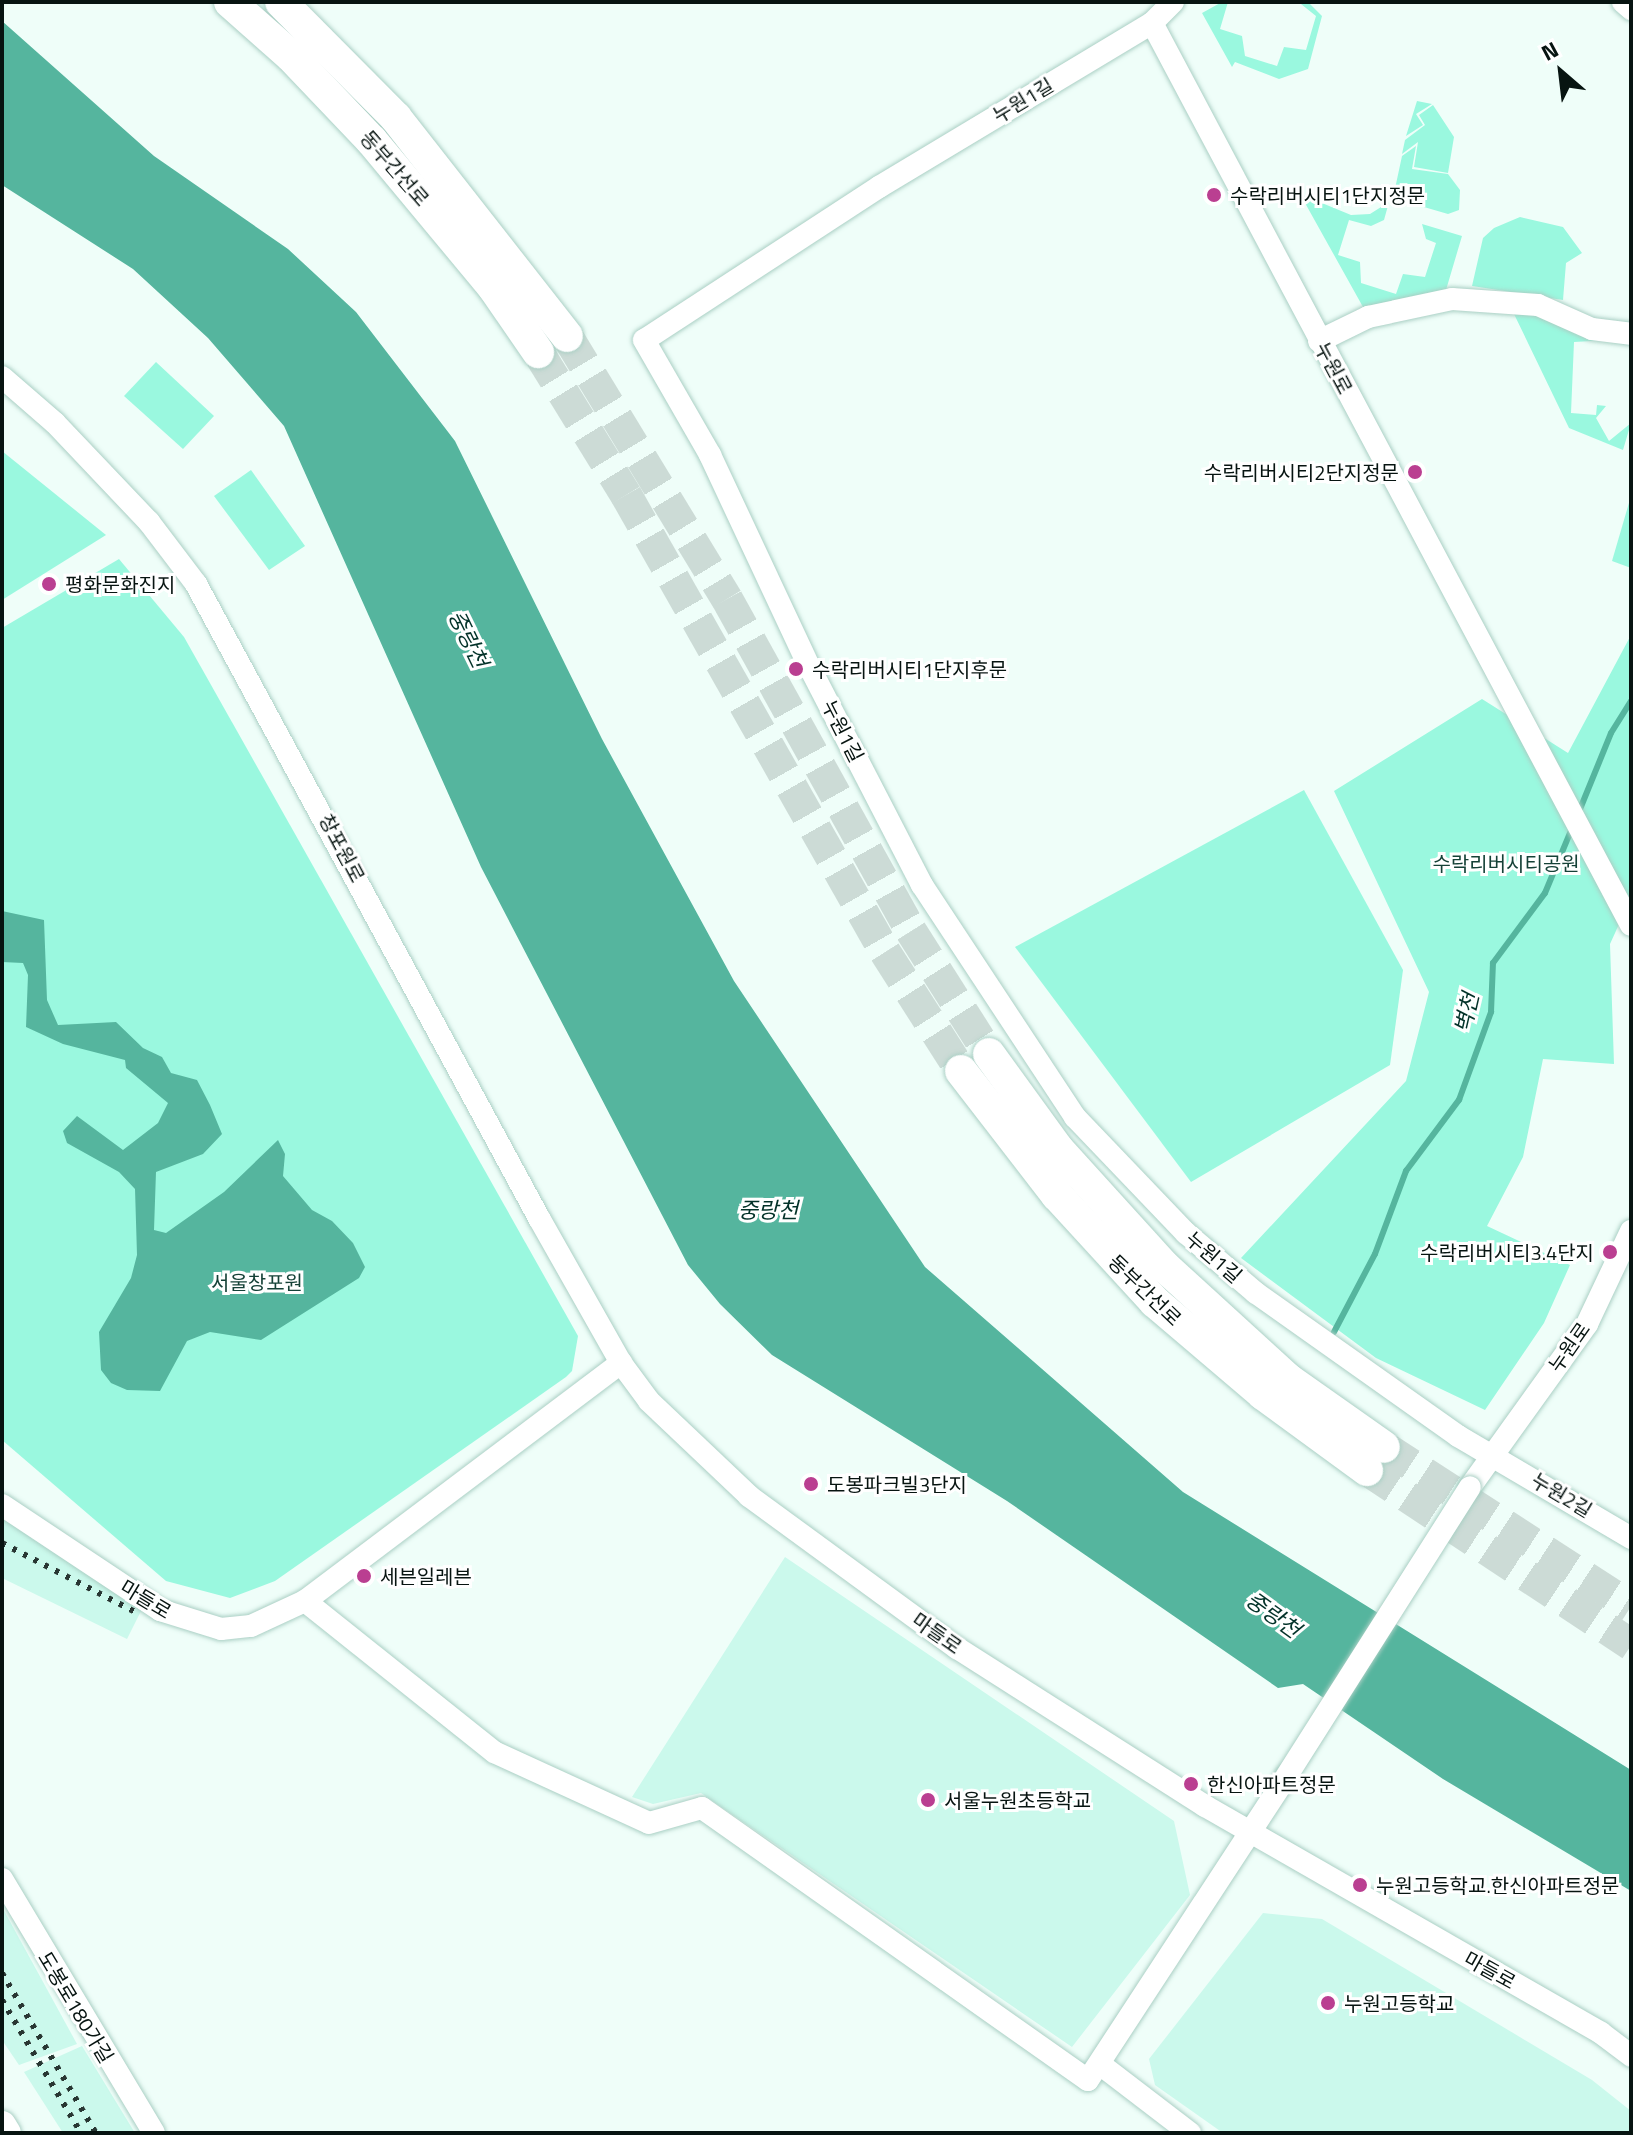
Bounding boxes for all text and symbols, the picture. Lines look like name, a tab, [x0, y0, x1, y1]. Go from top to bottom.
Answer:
north arrow	[1521, 32, 1601, 112]
text: N	[1535, 32, 1564, 69]
street label: 누원1길	[988, 73, 1058, 127]
street label: 동부간선로	[356, 125, 434, 211]
place label: 수락리버시티1단지정문	[1230, 183, 1425, 207]
marker: 수락리버시티1단지정문	[1205, 186, 1223, 204]
street label: 누원로	[1310, 338, 1358, 398]
place label: 수락리버시티2단지정문	[1204, 460, 1399, 484]
marker: 수락리버시티2단지정문	[1406, 463, 1424, 481]
place label: 평화문화진지	[65, 572, 175, 596]
marker: 평화문화진지	[40, 575, 58, 593]
water label: 중랑천	[443, 606, 493, 672]
place label: 수락리버시티1단지후문	[812, 657, 1007, 681]
marker: 수락리버시티1단지후문	[787, 660, 805, 678]
street label: 누원1길	[817, 696, 869, 766]
street label: 창포원로	[314, 810, 370, 886]
park label: 수락리버시티공원	[1432, 851, 1580, 875]
water label: 벽천	[1450, 990, 1484, 1036]
water label: 중랑천	[738, 1198, 798, 1224]
street label: 누원1길	[1181, 1226, 1247, 1288]
place label: 수락리버시티3.4단지	[1420, 1240, 1594, 1264]
marker: 수락리버시티3.4단지	[1601, 1243, 1619, 1261]
street label: 동부간선로	[1104, 1249, 1186, 1331]
park label: 서울창포원	[211, 1270, 303, 1294]
street label: 누원로	[1543, 1318, 1595, 1376]
street label: 누원2길	[1527, 1468, 1597, 1522]
place label: 도봉파크빌3단지	[827, 1472, 967, 1496]
marker: 도봉파크빌3단지	[802, 1475, 820, 1493]
place label: 세븐일레븐	[380, 1564, 472, 1588]
marker: 세븐일레븐	[355, 1567, 373, 1585]
street label: 마들로	[116, 1574, 176, 1624]
water label: 중랑천	[1241, 1586, 1305, 1644]
street label: 마들로	[908, 1607, 966, 1659]
place label: 한신아파트정문	[1207, 1772, 1336, 1796]
marker: 한신아파트정문	[1182, 1775, 1200, 1793]
place label: 서울누원초등학교	[944, 1788, 1091, 1812]
marker: 서울누원초등학교	[919, 1791, 937, 1809]
place label: 누원고등학교.한신아파트정문	[1376, 1873, 1620, 1897]
marker: 누원고등학교.한신아파트정문	[1351, 1876, 1369, 1894]
street label: 마들로	[1460, 1946, 1520, 1994]
street label: 도봉로180가길	[33, 1947, 119, 2067]
place label: 누원고등학교	[1344, 1991, 1454, 2015]
marker: 누원고등학교	[1319, 1994, 1337, 2012]

